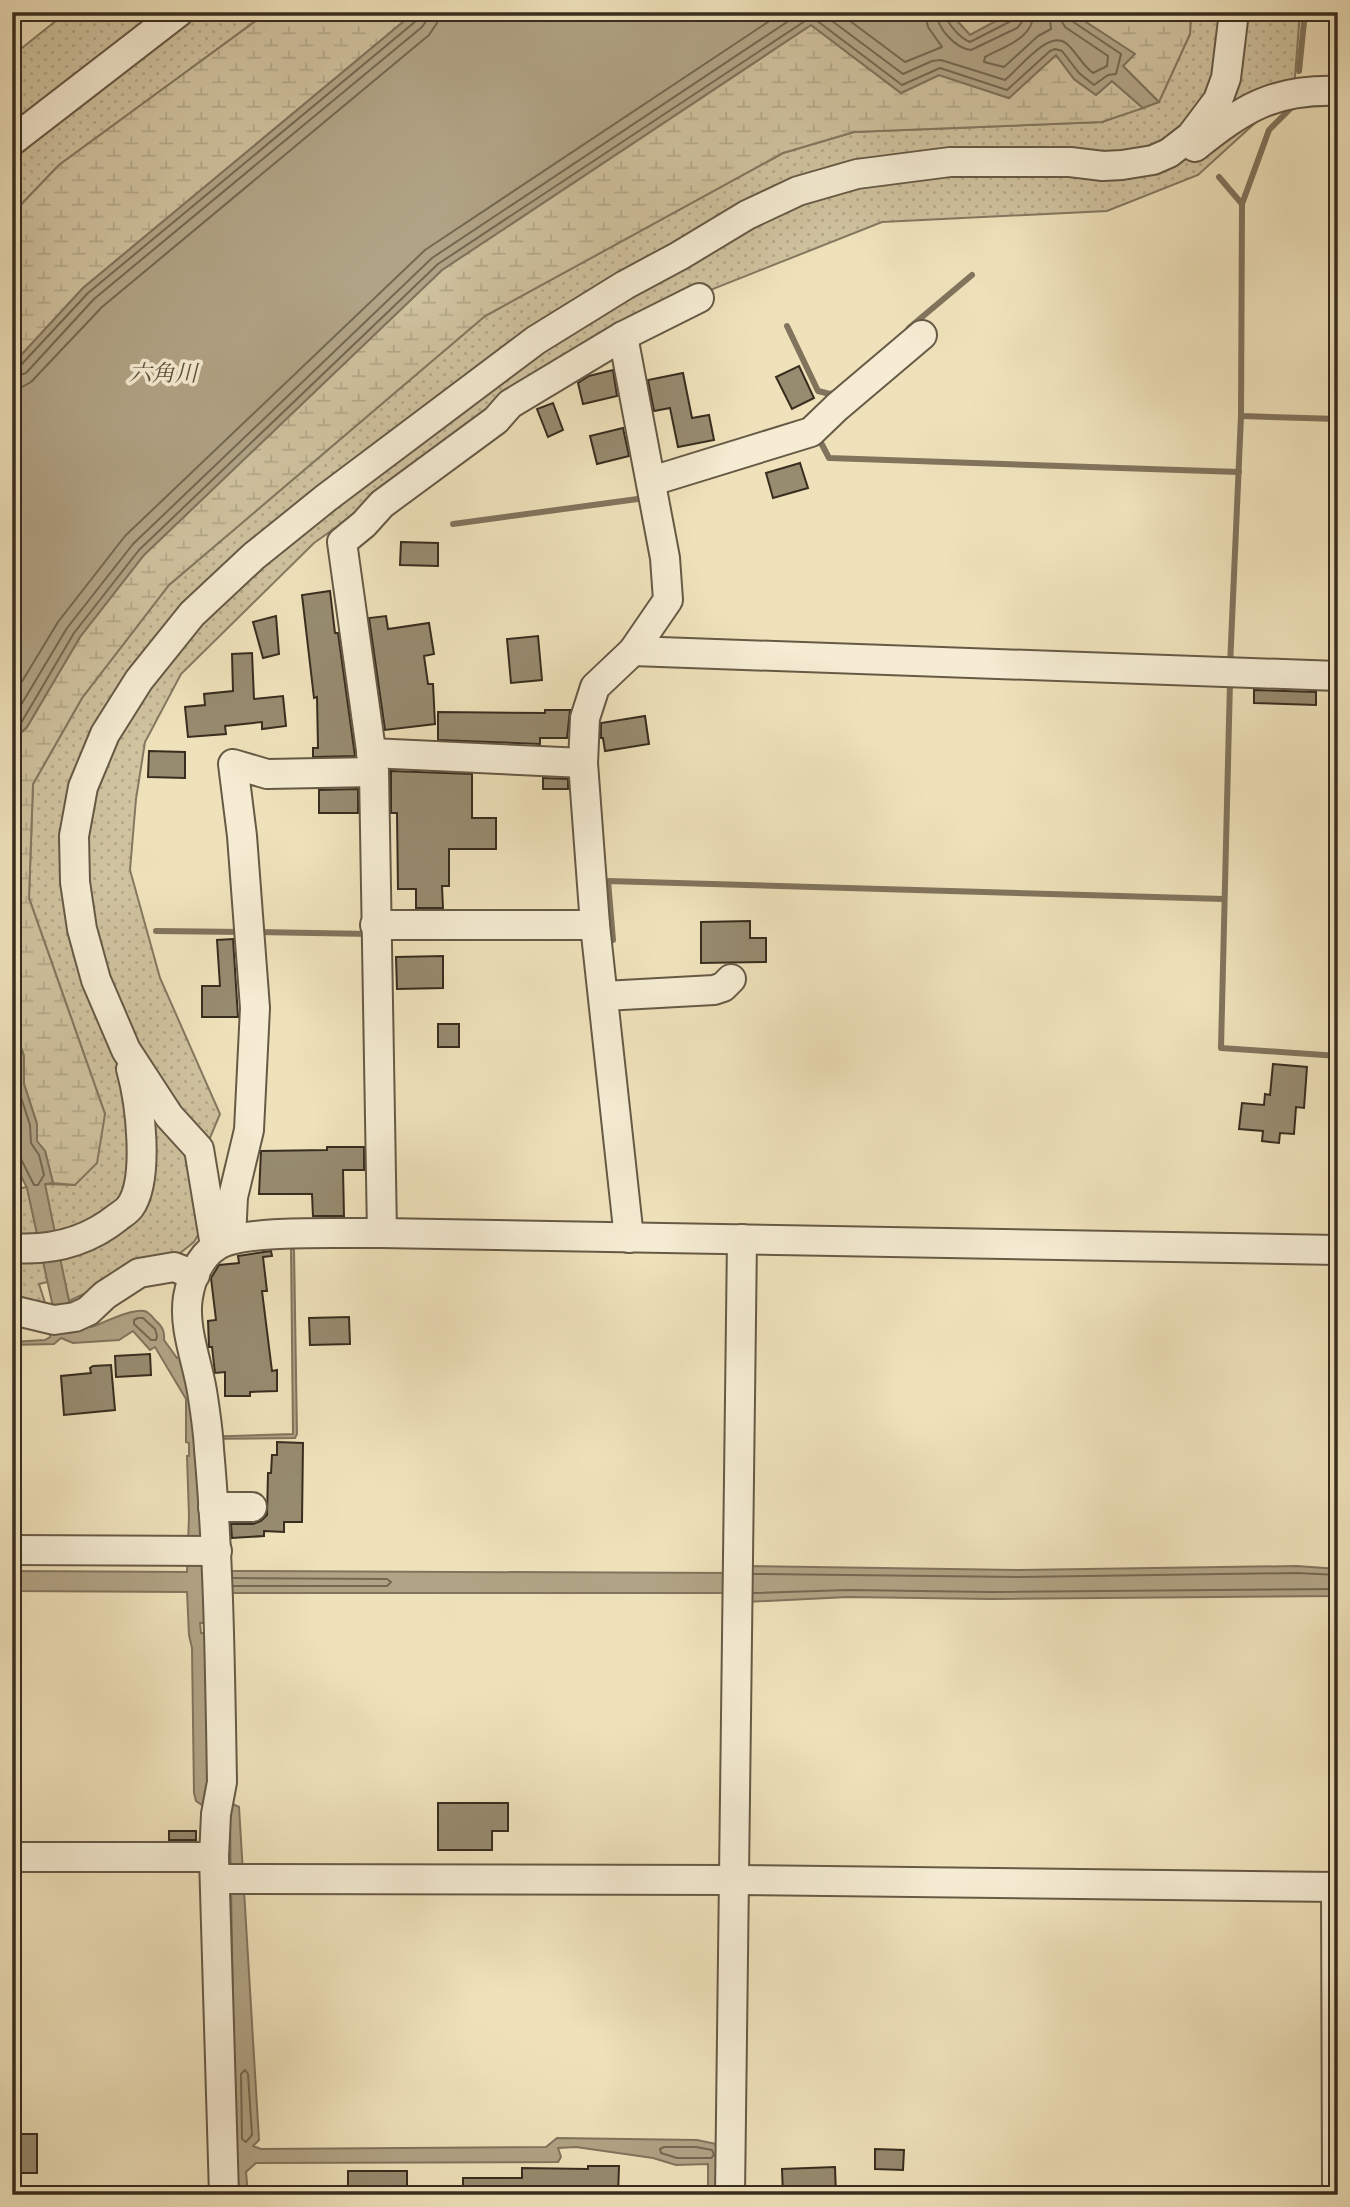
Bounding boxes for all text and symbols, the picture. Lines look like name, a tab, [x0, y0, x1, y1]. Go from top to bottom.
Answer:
water label: 六角川	[129, 359, 201, 387]

